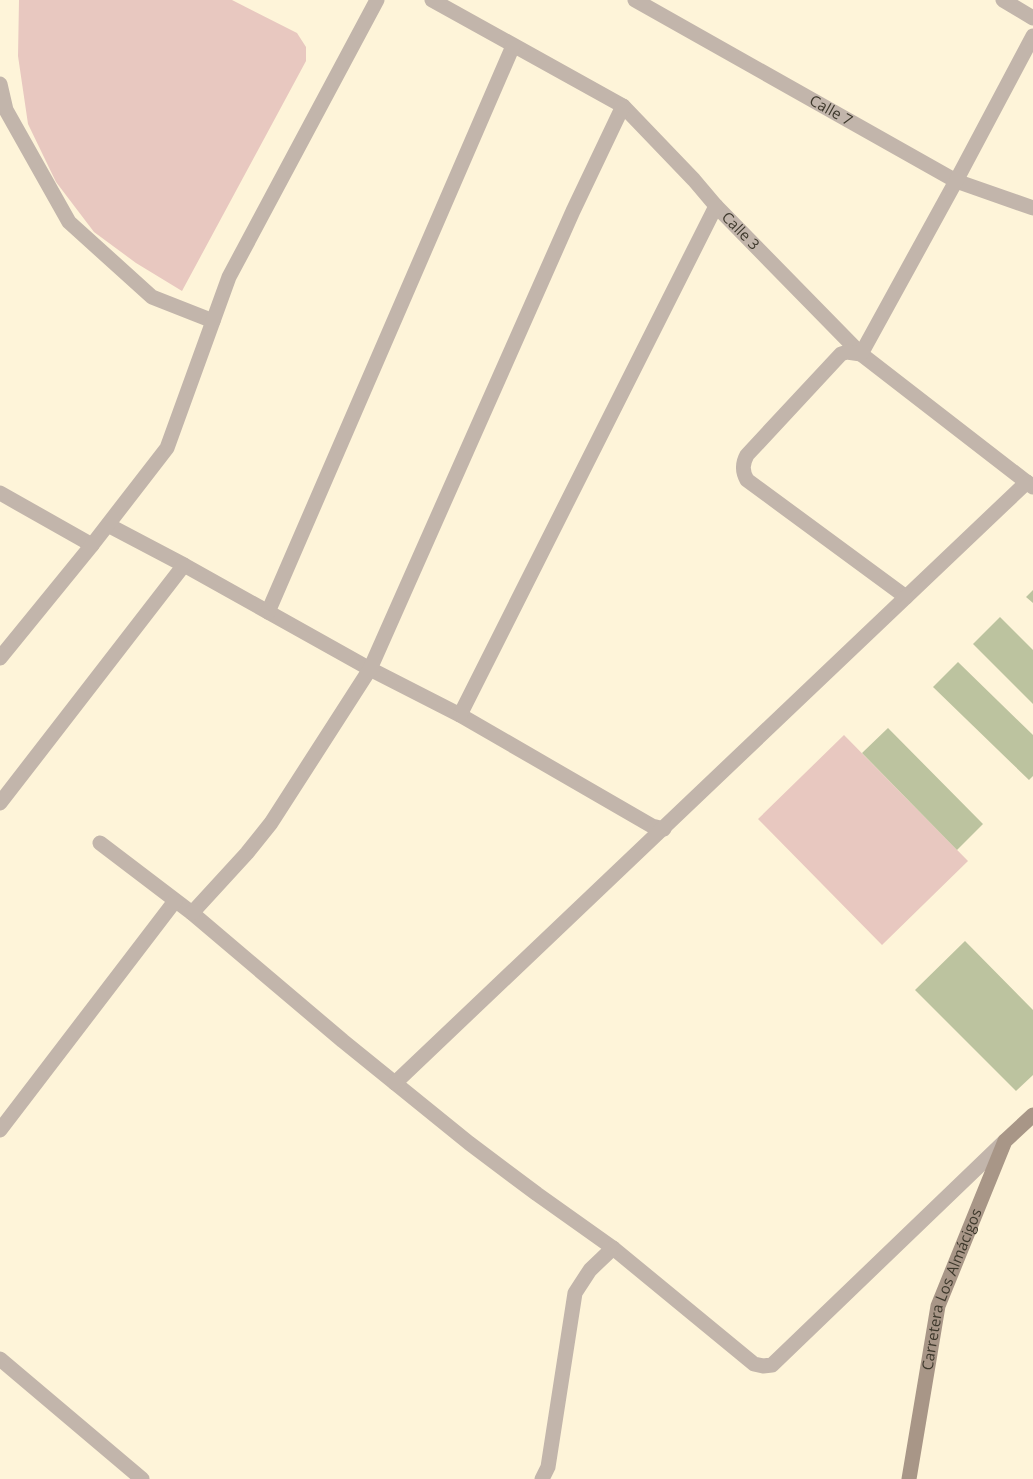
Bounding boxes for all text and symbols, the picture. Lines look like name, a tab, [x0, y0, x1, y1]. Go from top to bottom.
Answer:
street label: Calle 7	[806, 90, 857, 130]
street label: Calle 3	[718, 207, 765, 254]
street label: Carretera Los Almácigos	[916, 1205, 986, 1372]

